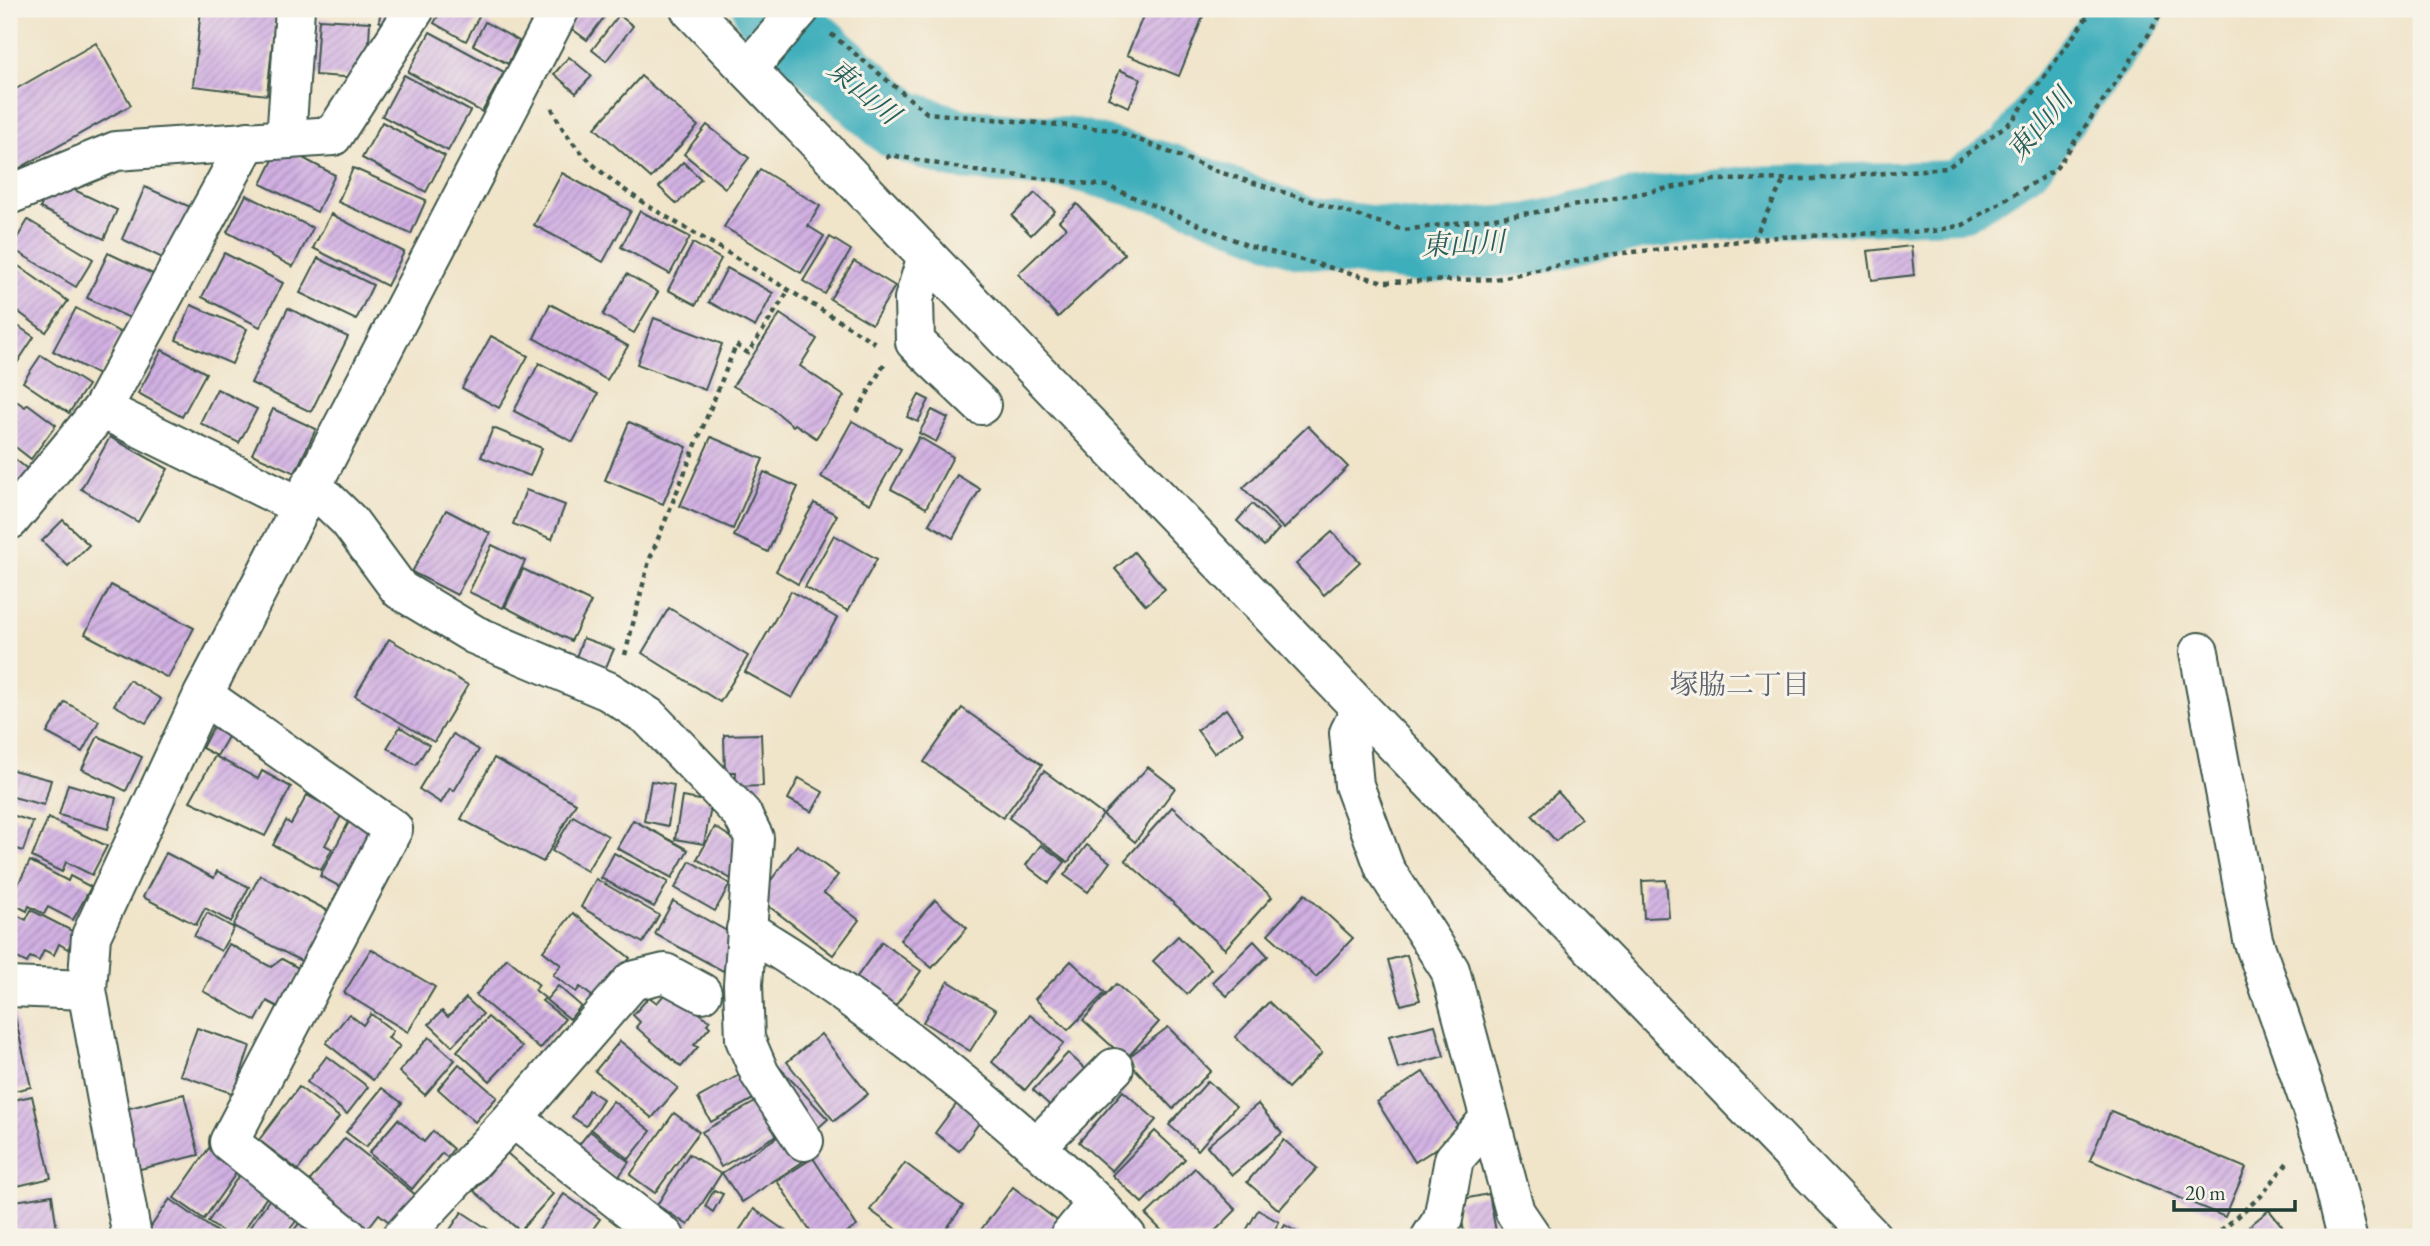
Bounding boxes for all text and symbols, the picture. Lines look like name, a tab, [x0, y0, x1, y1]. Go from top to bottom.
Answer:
water label: 東山川	[820, 50, 910, 134]
water label: 東山川	[1998, 78, 2082, 168]
water label: 東山川	[1420, 223, 1509, 263]
district label: 塚脇二丁目	[1670, 666, 1810, 702]
scale bar	[2174, 1169, 2295, 1213]
text: 20 m	[2185, 1179, 2226, 1206]

